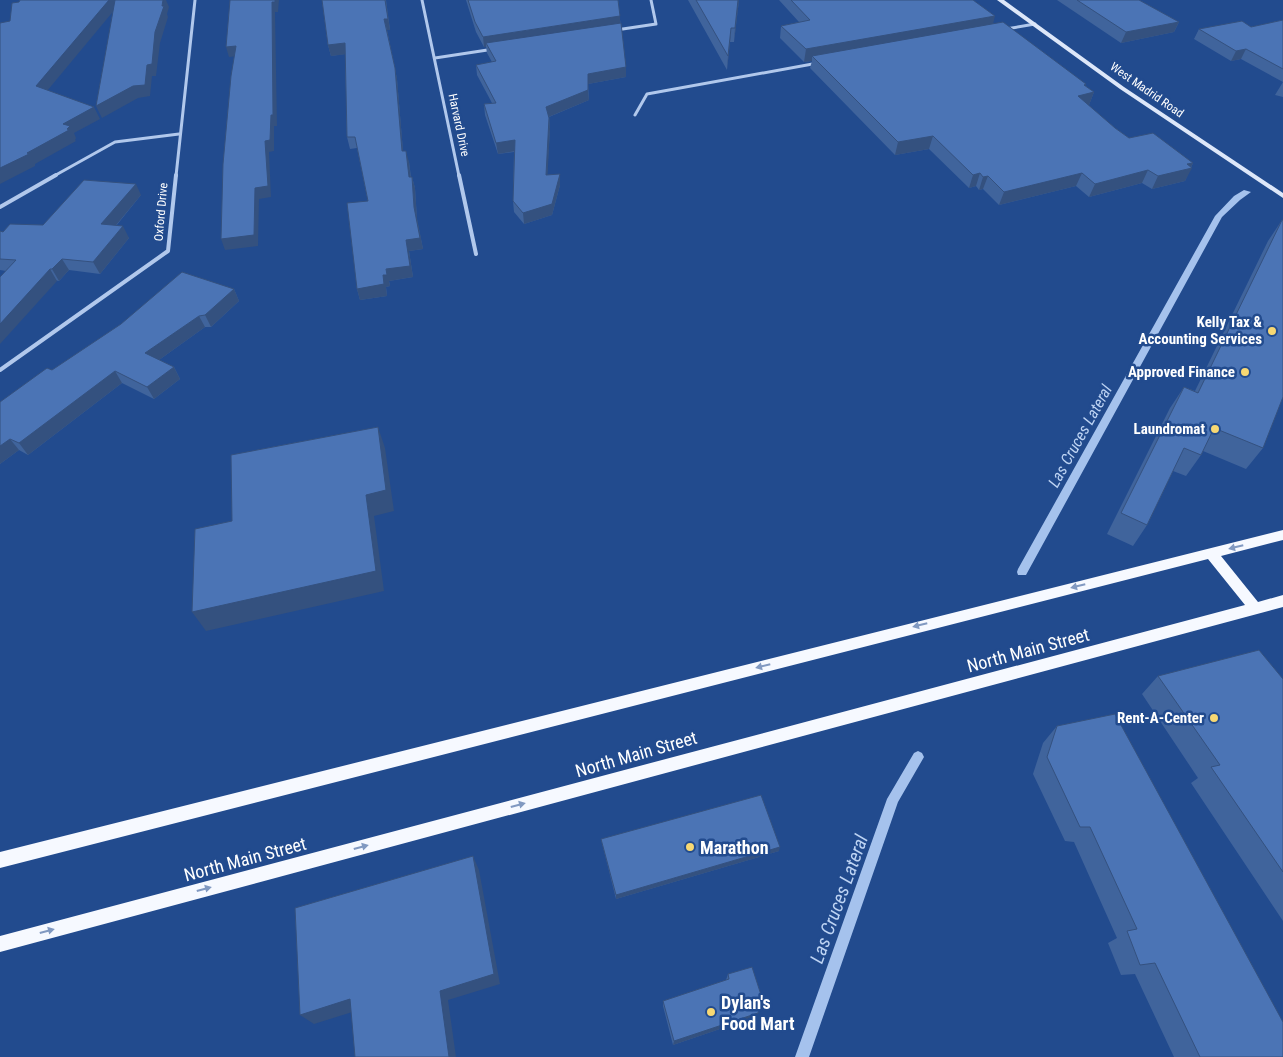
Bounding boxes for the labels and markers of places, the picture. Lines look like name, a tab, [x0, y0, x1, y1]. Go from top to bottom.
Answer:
place label: Kelly Tax & Accounting Services	[1138, 313, 1262, 348]
marker: Kelly Tax & Accounting Services	[1266, 325, 1278, 337]
place label: Approved Finance	[1128, 363, 1235, 381]
marker: Approved Finance	[1239, 366, 1251, 378]
place label: Laundromat	[1134, 420, 1205, 438]
marker: Laundromat	[1209, 423, 1221, 435]
place label: Rent-A-Center	[1117, 709, 1204, 727]
marker: Rent-A-Center	[1208, 712, 1220, 724]
place label: Marathon	[700, 837, 769, 858]
marker: Marathon	[684, 841, 696, 853]
place label: Dylan's Food Mart	[721, 992, 795, 1034]
marker: Dylan's Food Mart	[705, 1006, 717, 1018]

